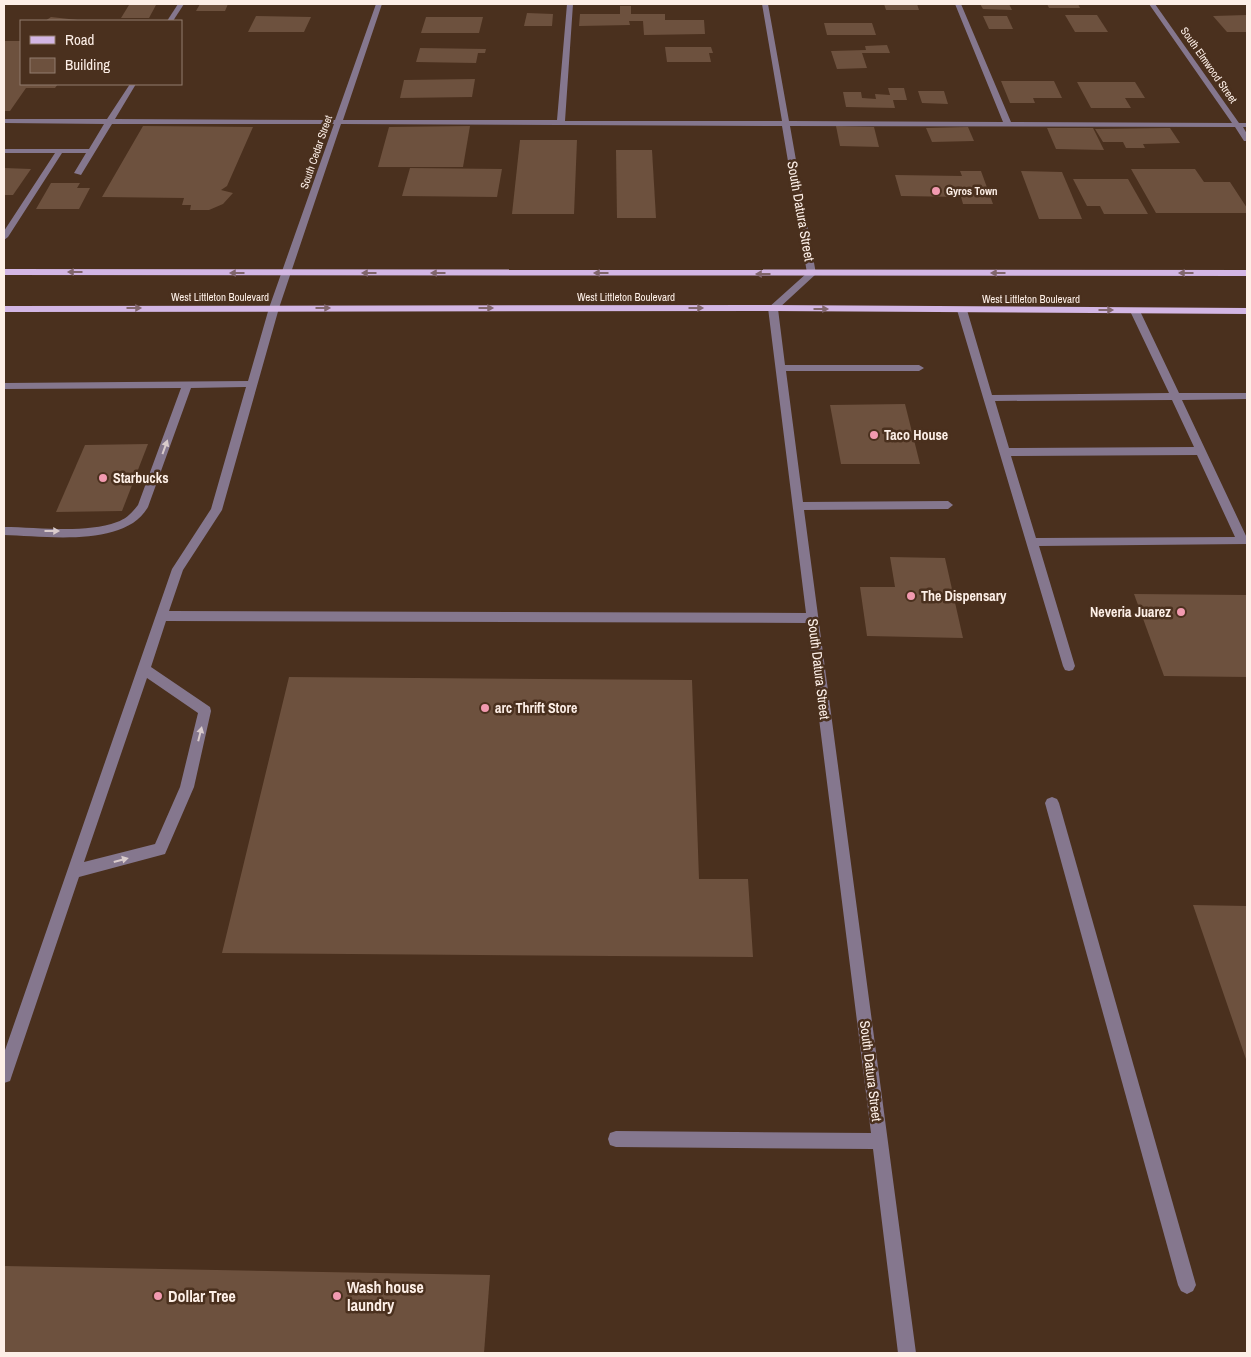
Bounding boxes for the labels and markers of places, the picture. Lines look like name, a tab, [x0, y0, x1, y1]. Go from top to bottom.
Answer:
place label: Gyros Town	[946, 184, 997, 198]
marker: Gyros Town	[930, 185, 942, 197]
place label: Taco House	[884, 426, 948, 444]
marker: Taco House	[868, 429, 880, 441]
place label: Starbucks	[113, 469, 169, 487]
marker: Starbucks	[97, 472, 109, 484]
place label: The Dispensary	[921, 587, 1007, 605]
marker: The Dispensary	[905, 590, 917, 602]
place label: Neveria Juarez	[1090, 603, 1171, 621]
marker: Neveria Juarez	[1175, 606, 1187, 618]
place label: arc Thrift Store	[495, 699, 577, 717]
marker: arc Thrift Store	[479, 702, 491, 714]
place label: Wash house laundry	[347, 1276, 424, 1316]
place label: Dollar Tree	[168, 1285, 236, 1307]
marker: Dollar Tree	[152, 1290, 164, 1302]
marker: Wash house laundry	[331, 1290, 343, 1302]

